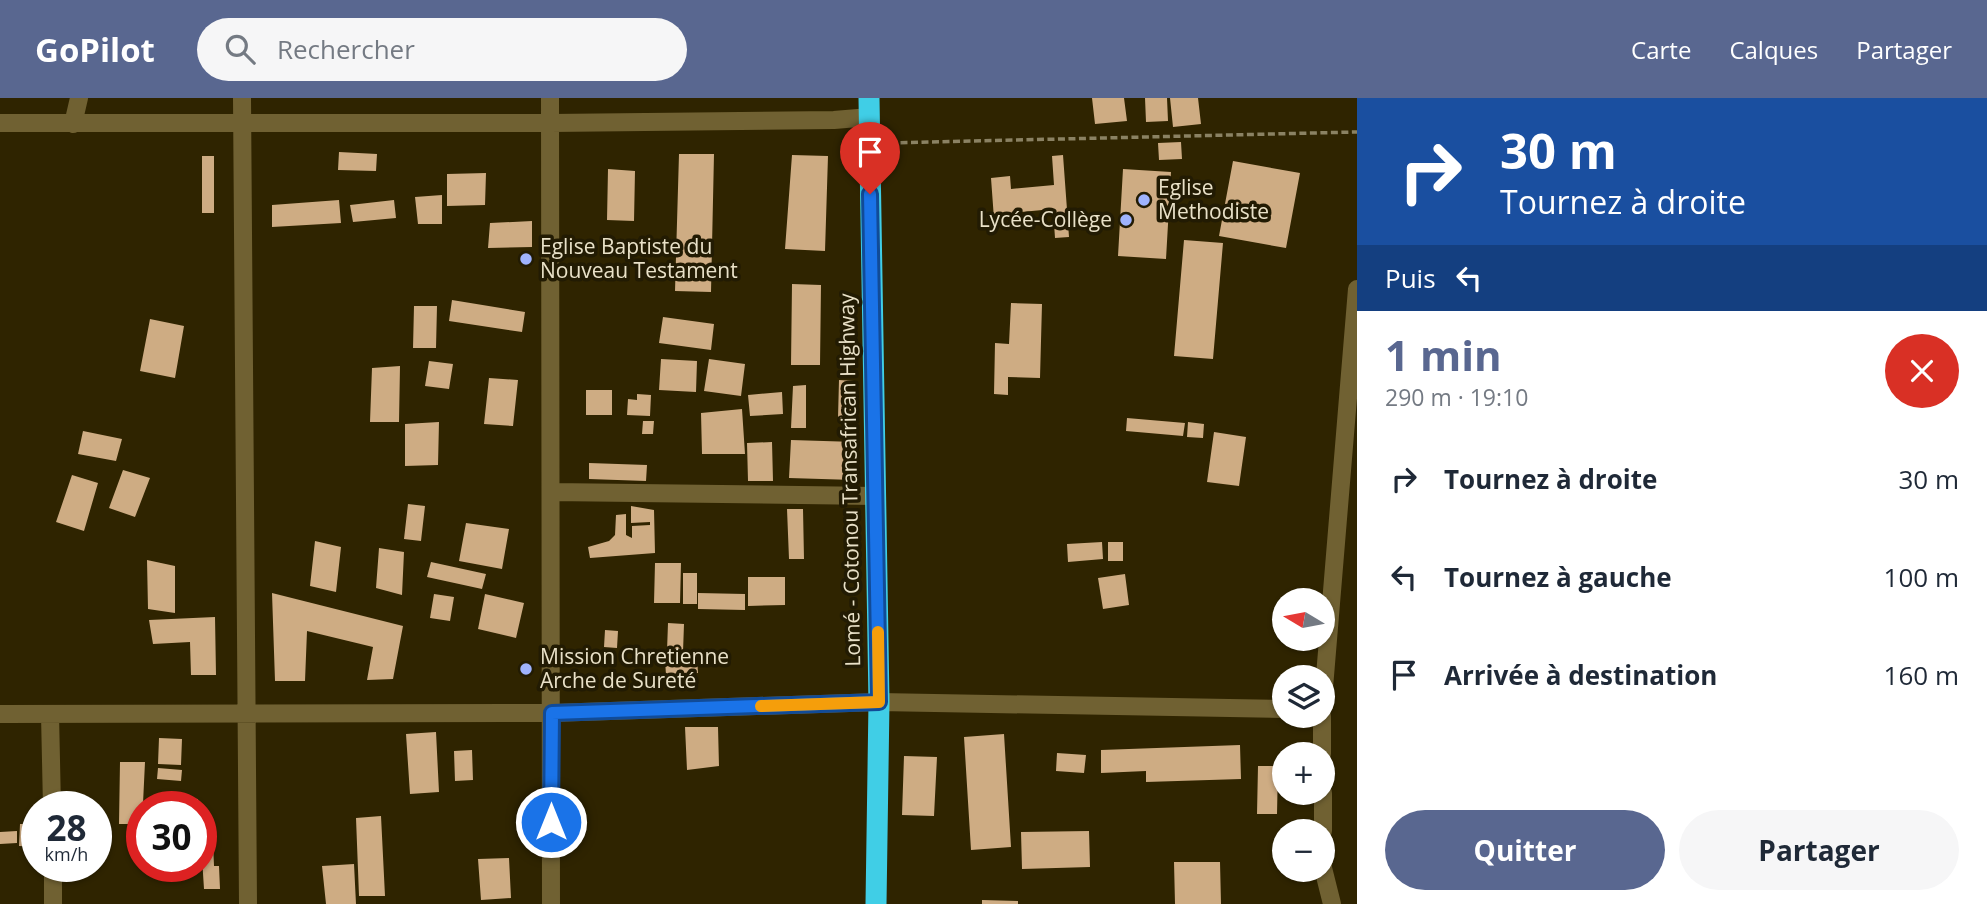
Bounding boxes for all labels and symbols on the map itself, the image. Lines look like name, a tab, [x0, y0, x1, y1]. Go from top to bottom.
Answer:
pin	[840, 122, 900, 194]
place label: Eglise Methodiste	[1158, 173, 1269, 225]
marker: Eglise Methodiste	[1136, 192, 1152, 208]
place label: Lycée-Collège	[979, 205, 1112, 233]
marker: Lycée-Collège	[1118, 212, 1134, 228]
place label: Eglise Baptiste du Nouveau Testament	[540, 232, 738, 284]
marker: Eglise Baptiste du Nouveau Testament	[518, 251, 534, 267]
street label: Lomé - Cotonou Transafrican Highway	[832, 293, 866, 667]
north arrow	[1272, 588, 1335, 651]
place label: Mission Chretienne Arche de Sureté	[540, 642, 729, 694]
marker: Mission Chretienne Arche de Sureté	[518, 661, 534, 677]
position arrow	[514, 785, 588, 859]
speed limit sign: 30	[126, 791, 217, 882]

